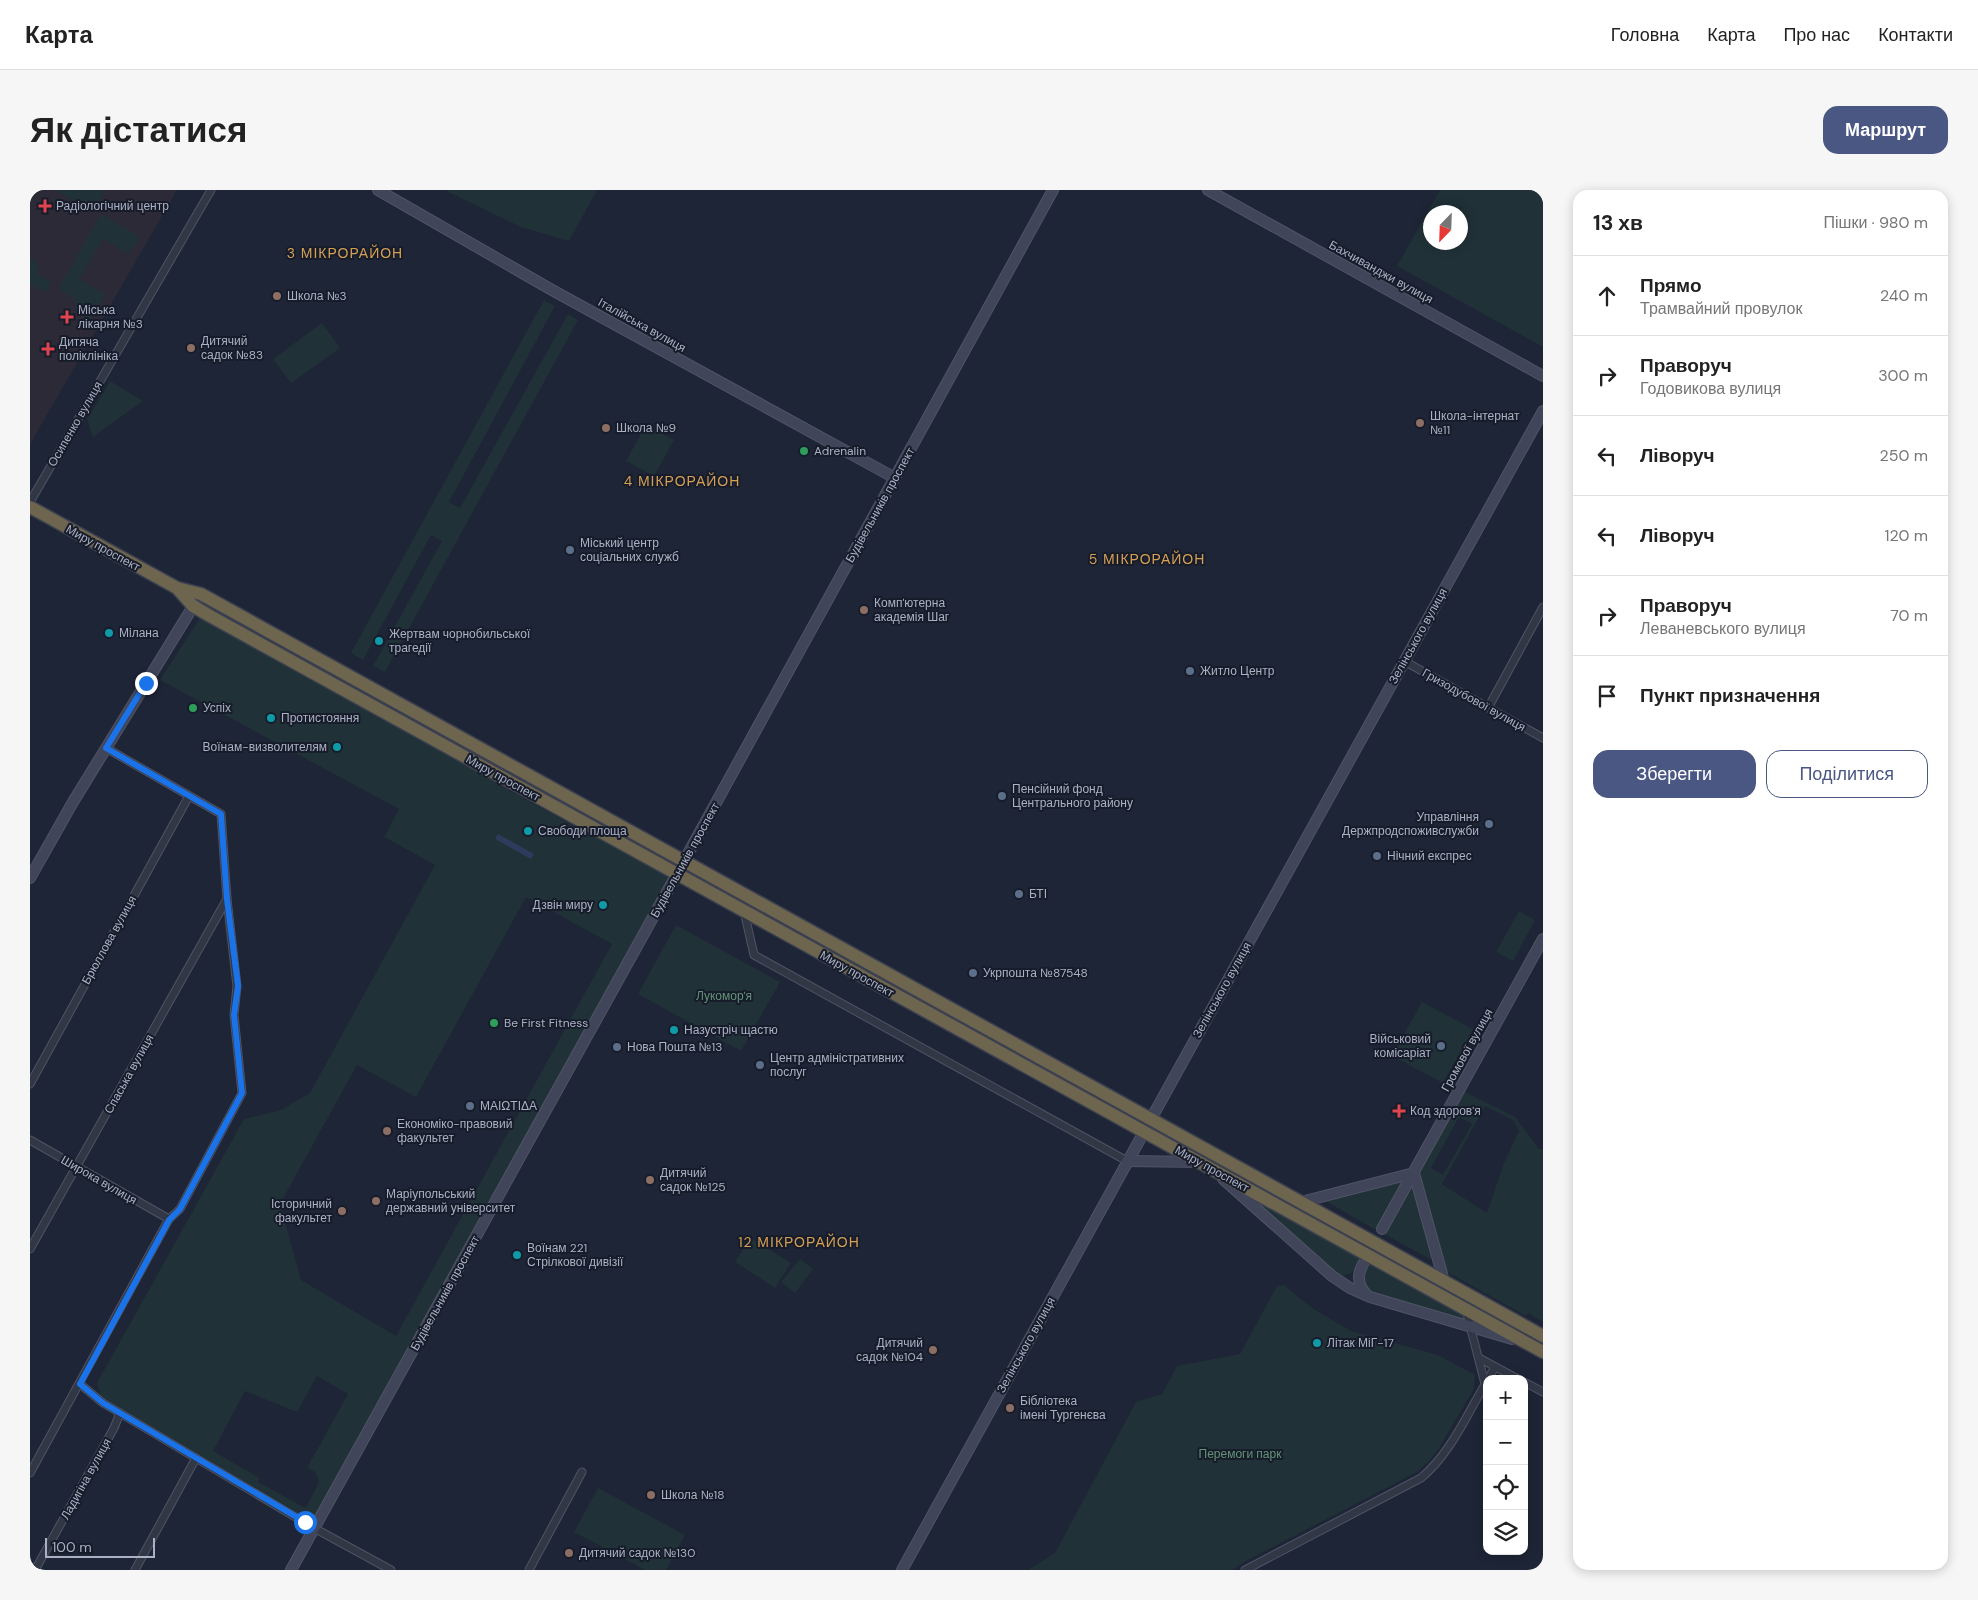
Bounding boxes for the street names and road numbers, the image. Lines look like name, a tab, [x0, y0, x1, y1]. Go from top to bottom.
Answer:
street label: Бахчиванджи вулиця	[1326, 237, 1436, 307]
street label: Італійська вулиця	[595, 294, 689, 356]
street label: Осипенко вулиця	[44, 378, 106, 470]
street label: Будівельників проспект	[842, 444, 919, 565]
street label: Миру проспект	[63, 521, 143, 575]
street label: Зелінського вулиця	[1385, 585, 1451, 687]
street label: Гризодубової вулиця	[1419, 665, 1529, 735]
street label: Миру проспект	[463, 751, 543, 805]
street label: Будівельників проспект	[647, 799, 724, 920]
street label: Брюллова вулиця	[78, 893, 140, 987]
street label: Зелінського вулиця	[1189, 939, 1255, 1041]
street label: Миру проспект	[817, 947, 897, 1001]
street label: Громової вулиця	[1438, 1006, 1496, 1094]
street label: Спаська вулиця	[101, 1031, 157, 1117]
street label: Миру проспект	[1172, 1142, 1252, 1196]
street label: Широка вулиця	[58, 1152, 140, 1208]
street label: Будівельників проспект	[407, 1232, 484, 1353]
street label: Зелінського вулиця	[993, 1294, 1059, 1396]
street label: Ладигіна вулиця	[57, 1435, 115, 1523]

